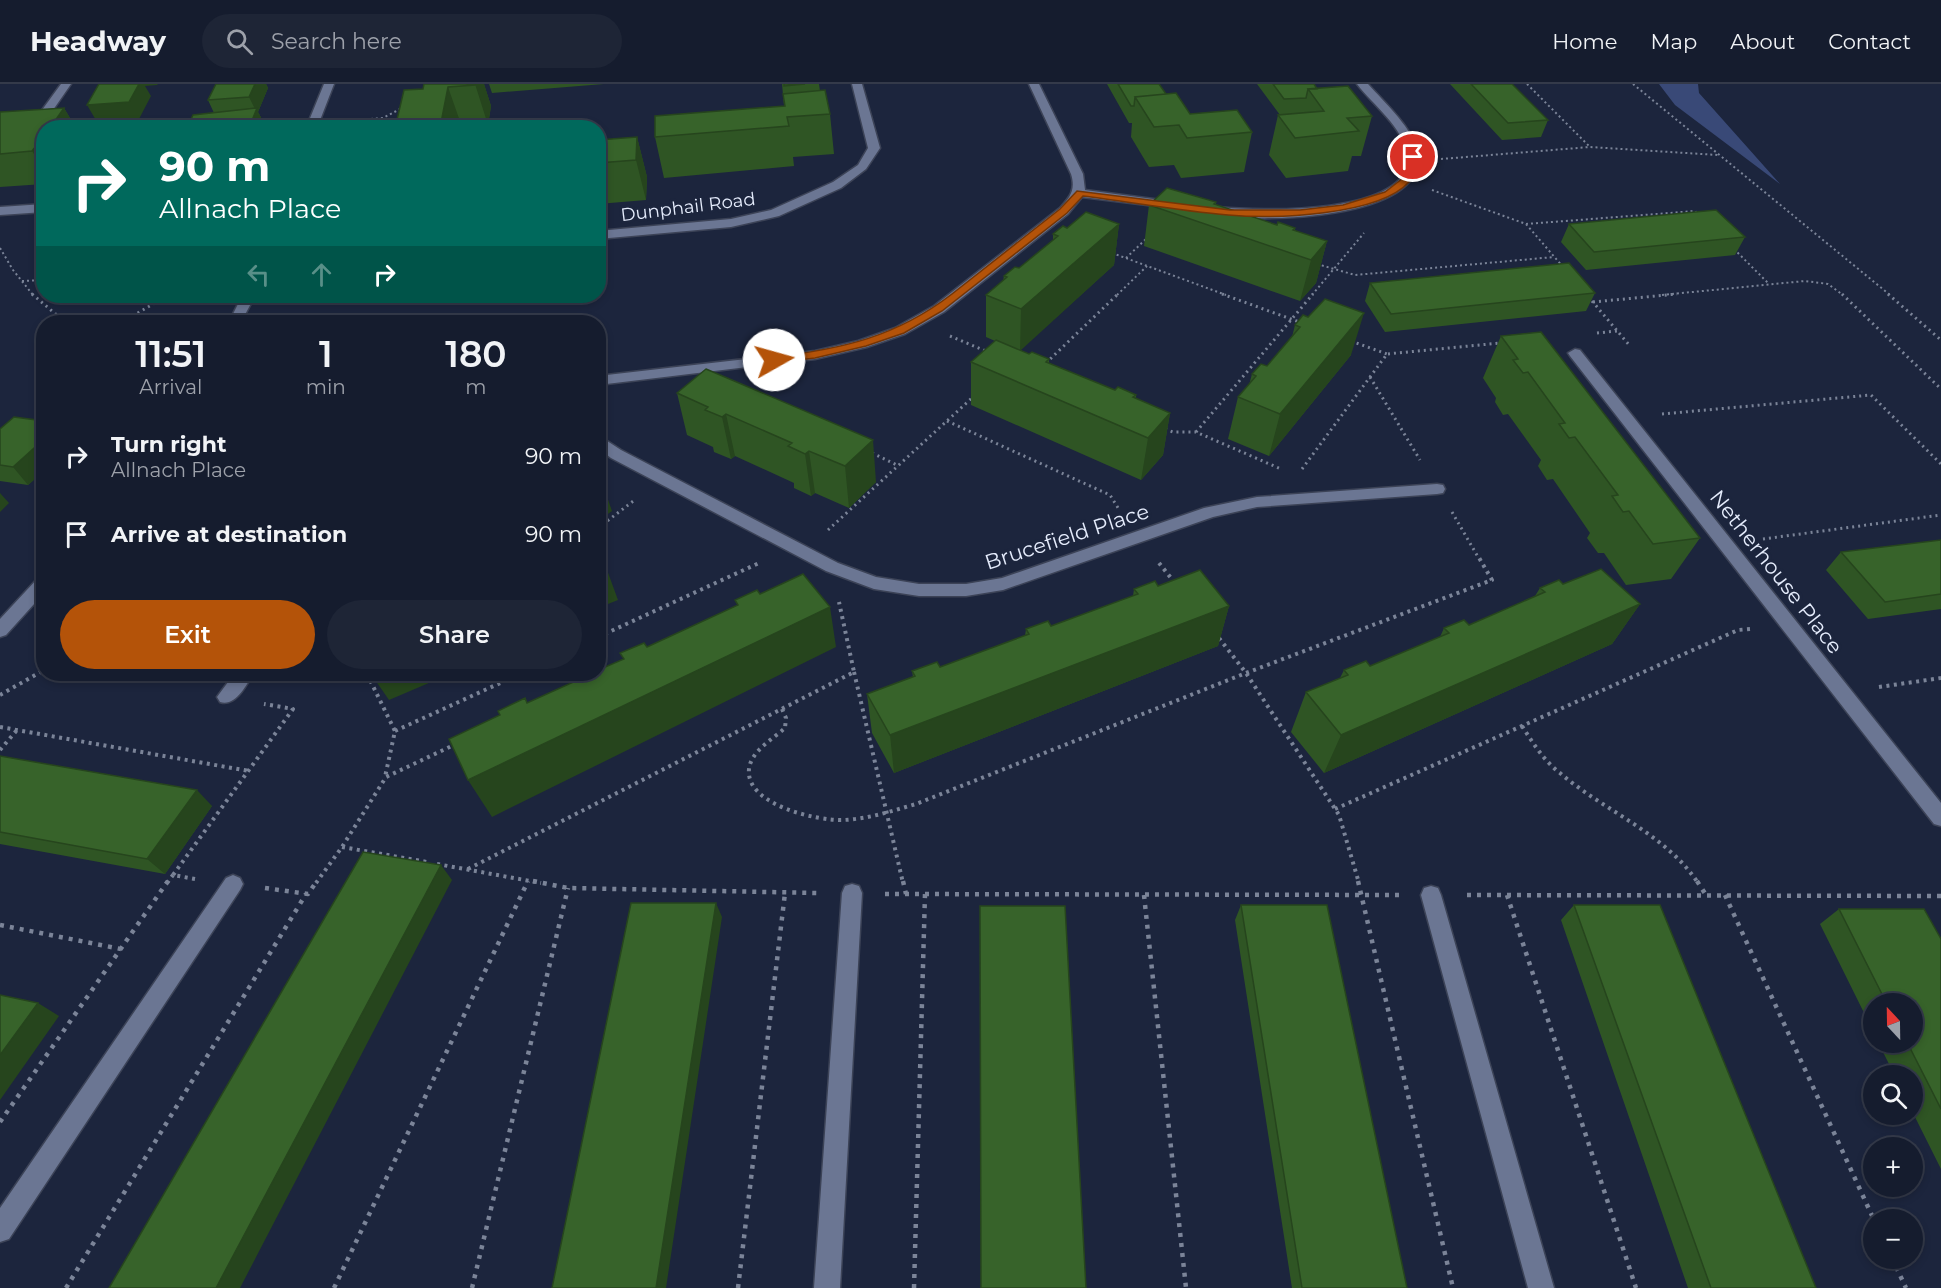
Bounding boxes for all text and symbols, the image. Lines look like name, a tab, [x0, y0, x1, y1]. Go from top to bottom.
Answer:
search box	[202, 14, 622, 68]
text: Headway	[30, 24, 166, 58]
icon: search	[223, 25, 256, 58]
text: Search here	[271, 28, 402, 55]
text: Home	[1552, 29, 1617, 54]
text: Map	[1650, 29, 1697, 54]
text: About	[1730, 29, 1795, 54]
text: Contact	[1828, 29, 1911, 54]
pin	[1387, 131, 1438, 182]
text: 90 m	[159, 140, 270, 192]
icon: arrive	[1396, 140, 1429, 173]
icon: right	[60, 144, 138, 222]
street label: Dunphail Road	[619, 188, 757, 226]
text: Allnach Place	[159, 192, 341, 225]
icon: left	[242, 258, 275, 291]
icon: ahead	[305, 258, 338, 291]
icon: right	[368, 258, 401, 291]
position arrow	[742, 328, 806, 392]
text: 11:51	[135, 332, 206, 376]
text: 1	[319, 332, 333, 376]
text: 180	[445, 332, 507, 376]
text: Arrival	[139, 375, 202, 399]
text: min	[306, 375, 346, 399]
text: m	[465, 375, 487, 399]
text: Turn right	[111, 431, 226, 458]
icon: right	[60, 440, 93, 473]
text: 90 m	[525, 443, 582, 470]
text: Allnach Place	[111, 458, 246, 482]
street label: Netherhouse Place	[1705, 485, 1848, 658]
street label: Brucefield Place	[982, 498, 1152, 575]
icon: arrive	[60, 518, 93, 551]
text: Arrive at destination	[111, 521, 347, 548]
text: 90 m	[525, 521, 582, 548]
button: Exit	[60, 600, 315, 669]
button: Share	[327, 600, 582, 669]
north arrow	[1863, 993, 1923, 1053]
map controls	[1863, 993, 1923, 1269]
button: search	[1863, 1065, 1923, 1125]
button: +	[1863, 1137, 1923, 1197]
button: −	[1863, 1209, 1923, 1269]

